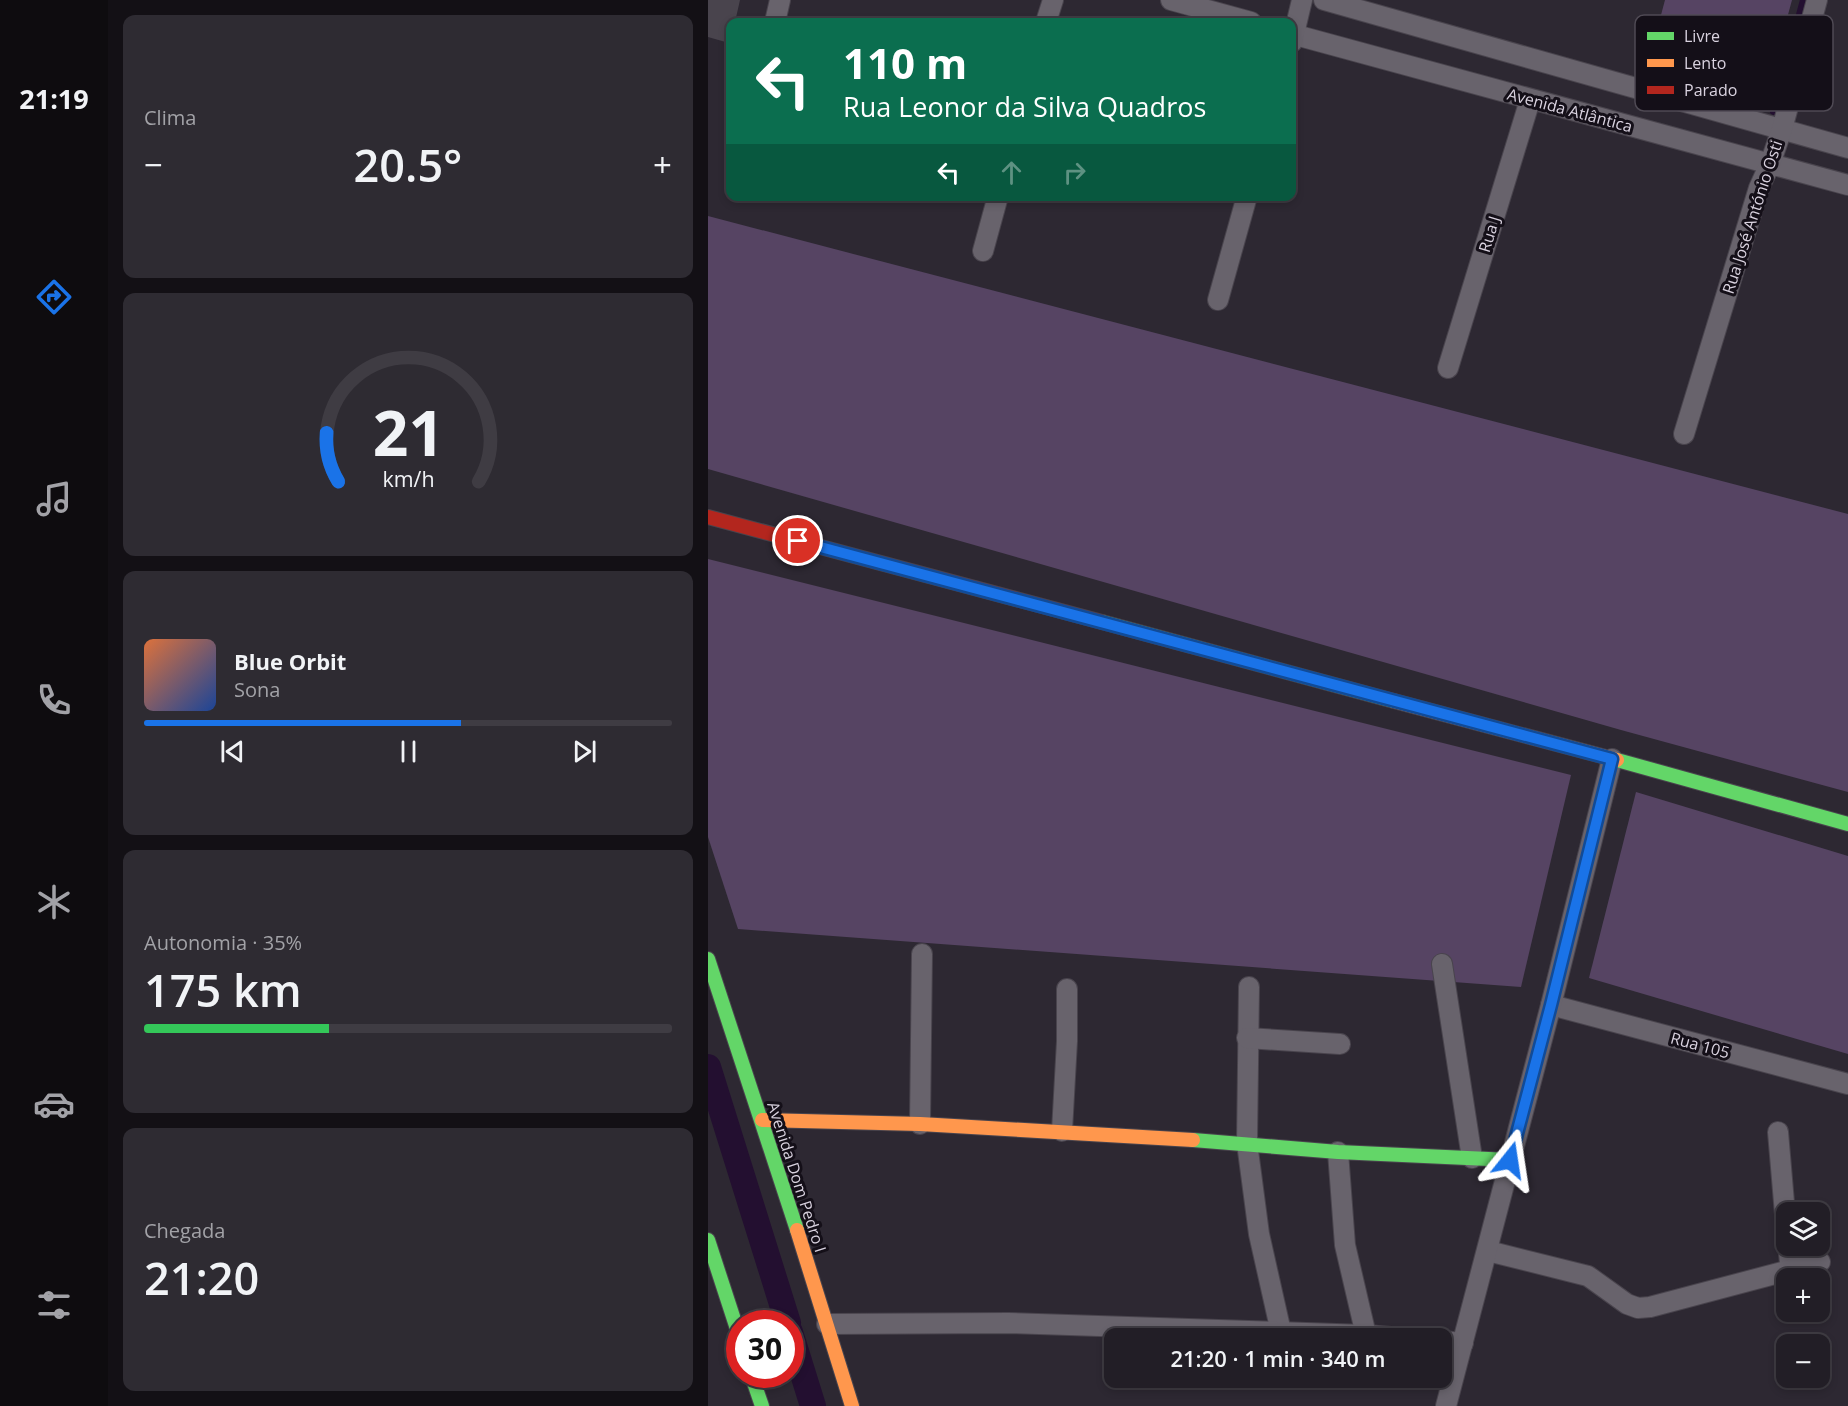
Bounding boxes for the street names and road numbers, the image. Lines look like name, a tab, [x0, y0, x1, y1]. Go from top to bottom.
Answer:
street label: Avenida Atlântica	[1505, 83, 1635, 137]
street label: Rua José António Osti	[1717, 137, 1787, 297]
street label: Rua J	[1473, 213, 1505, 255]
street label: Rua 105	[1668, 1027, 1732, 1063]
street label: Avenida Dom Pedro I	[762, 1099, 832, 1255]

